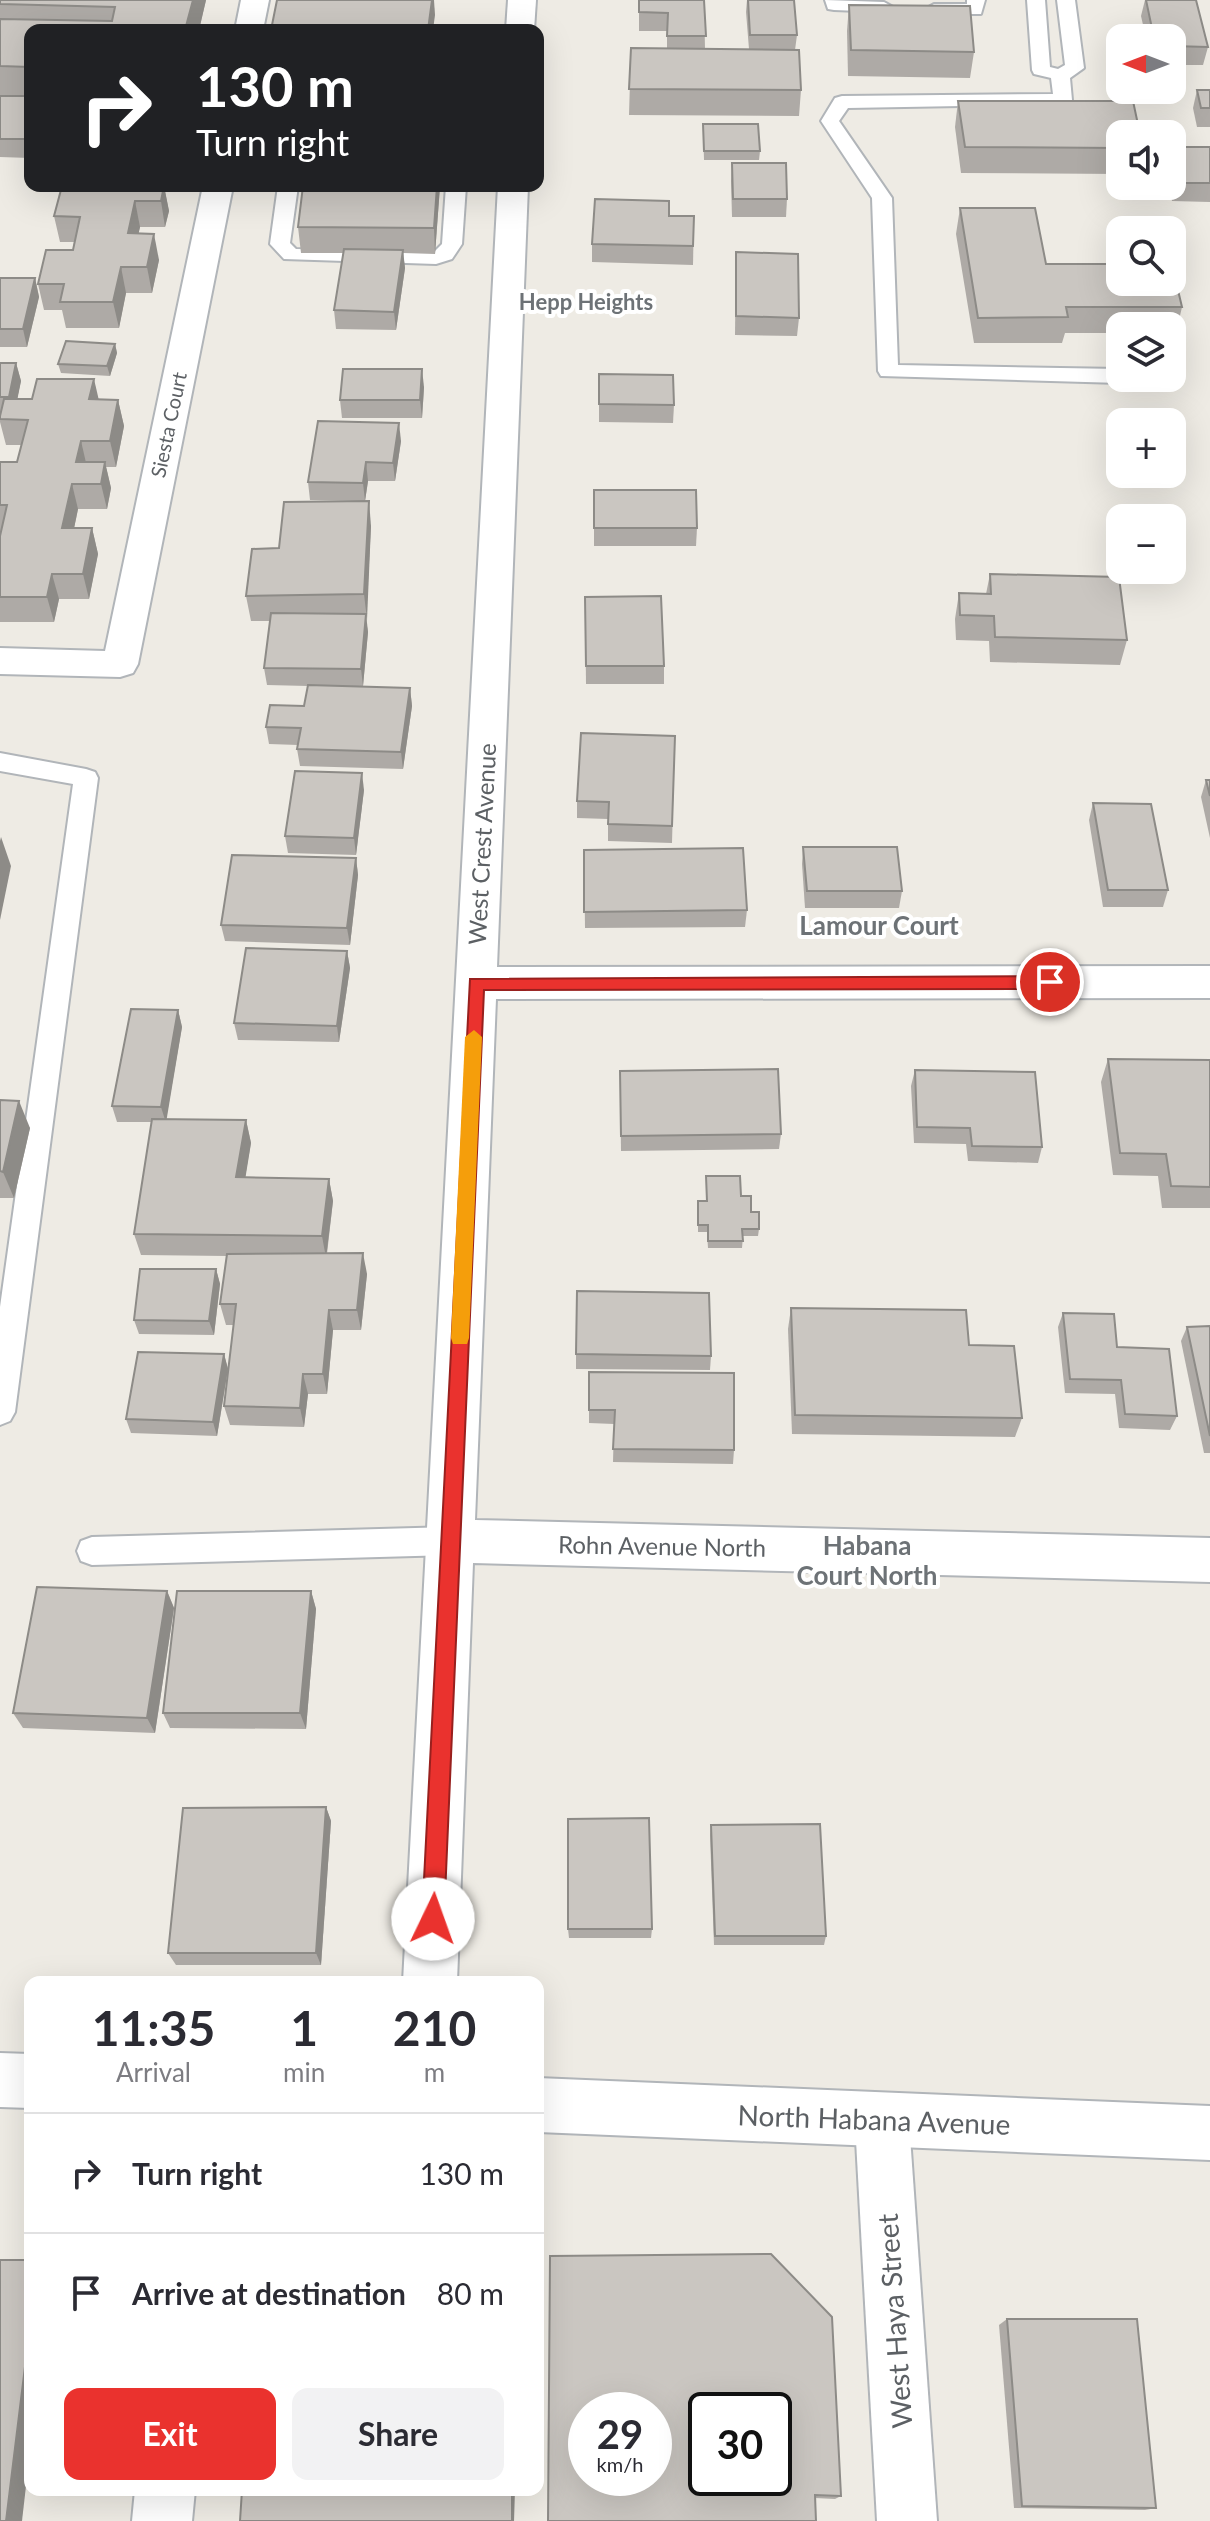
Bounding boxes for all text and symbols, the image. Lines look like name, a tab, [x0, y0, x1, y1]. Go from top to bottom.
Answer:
north arrow	[1106, 24, 1186, 104]
map controls	[1106, 24, 1186, 584]
text: 130 m	[196, 52, 354, 119]
icon: right	[64, 56, 168, 160]
text: Turn right	[196, 120, 349, 164]
button: sound	[1106, 120, 1186, 200]
button: search	[1106, 216, 1186, 296]
district label: Hepp Heights	[519, 288, 653, 315]
button: layers	[1106, 312, 1186, 392]
street label: Siesta Court	[145, 370, 191, 480]
button: +	[1106, 408, 1186, 488]
button: −	[1106, 504, 1186, 584]
street label: West Crest Avenue	[462, 742, 501, 946]
district label: Lamour Court	[799, 909, 959, 941]
pin	[1016, 948, 1084, 1016]
icon: arrive	[1028, 960, 1072, 1004]
street label: Rohn Avenue North	[558, 1529, 766, 1562]
district label: Habana Court North	[797, 1529, 937, 1591]
position arrow	[391, 1877, 475, 1961]
text: 11:35	[92, 1999, 215, 2056]
text: 1	[290, 1999, 318, 2056]
text: 210	[393, 1999, 476, 2056]
text: Arrival	[116, 2056, 191, 2088]
text: min	[283, 2056, 325, 2088]
text: m	[424, 2056, 445, 2088]
street label: North Habana Avenue	[737, 2097, 1011, 2141]
icon: right	[64, 2151, 108, 2195]
text: Turn right	[132, 2155, 262, 2191]
text: 130 m	[419, 2155, 504, 2191]
street label: West Haya Street	[870, 2213, 918, 2430]
icon: arrive	[64, 2271, 108, 2315]
text: Arrive at destination	[132, 2275, 406, 2311]
text: 80 m	[437, 2275, 504, 2311]
button: Exit	[64, 2388, 276, 2480]
button: Share	[292, 2388, 504, 2480]
speed limit sign: 30	[688, 2392, 792, 2496]
text: 29	[597, 2410, 643, 2458]
text: km/h	[597, 2452, 643, 2476]

